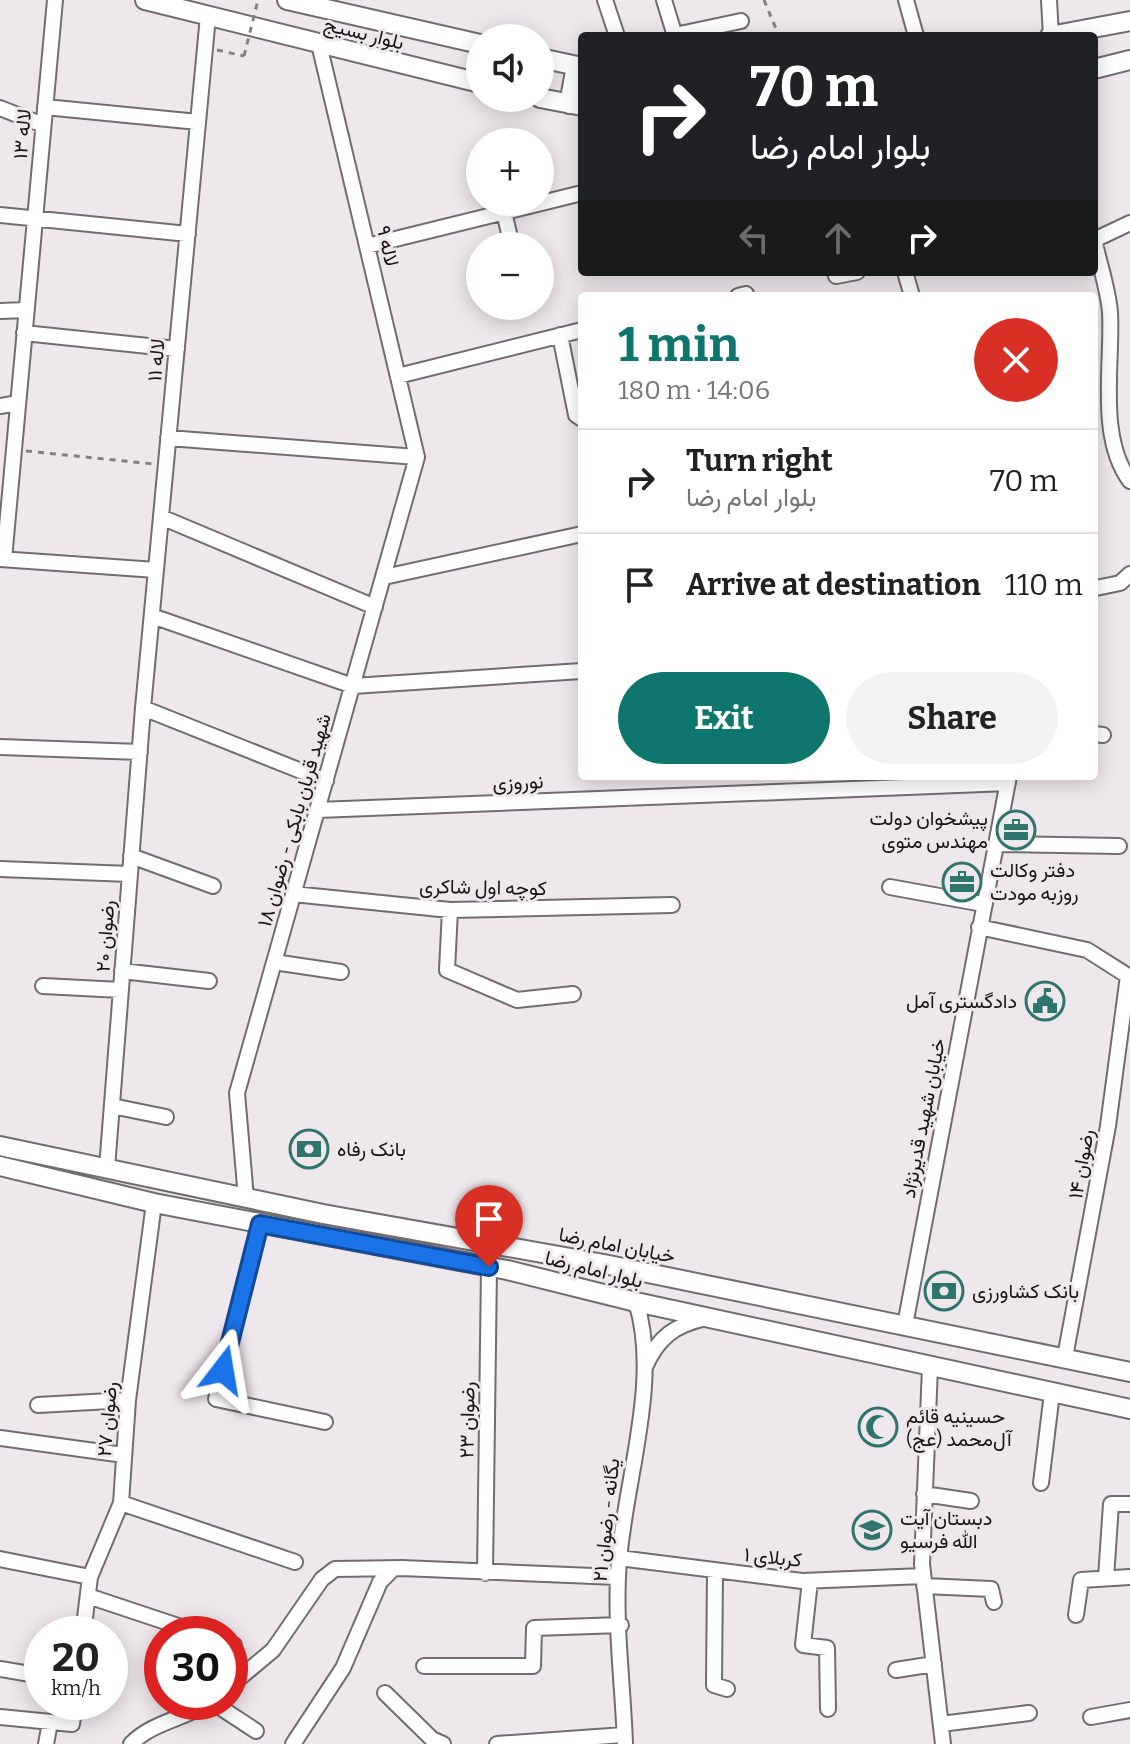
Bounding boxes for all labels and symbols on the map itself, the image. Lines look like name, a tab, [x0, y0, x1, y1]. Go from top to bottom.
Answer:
street label: بلوار بسیج	[321, 11, 406, 56]
street label: لاله ۱۳	[8, 108, 36, 160]
street label: لاله ۹	[372, 223, 404, 269]
street label: لاله ۱۱	[142, 338, 170, 382]
street label: شهید قربان بابکی - رضوان ۱۸	[252, 711, 337, 930]
street label: نوروزی	[492, 769, 544, 796]
place label: پیشخوان دولت مهندس متوی	[869, 806, 988, 854]
office icon: پیشخوان دولت مهندس متوی	[995, 809, 1037, 851]
place label: دفتر وکالت روزبه مودت	[990, 858, 1079, 906]
office icon: دفتر وکالت روزبه مودت	[941, 861, 983, 903]
street label: کوچه اول شاکری	[419, 874, 547, 902]
street label: رضوان ۲۰	[91, 899, 120, 973]
public building icon: دادگستری آمل	[1024, 980, 1066, 1022]
place label: دادگستری آمل	[906, 989, 1017, 1014]
street label: خيابان شهيد قديرنژاد	[896, 1036, 951, 1200]
street label: رضوان ۱۴	[1063, 1127, 1100, 1201]
bank icon: بانک رفاه	[288, 1128, 330, 1170]
place label: بانک رفاه	[337, 1137, 406, 1162]
pin	[455, 1185, 523, 1267]
street label: خیابان امام رضا	[556, 1222, 677, 1269]
street label: بلوار امام رضا	[542, 1245, 646, 1294]
bank icon: بانک کشاورزی	[923, 1270, 965, 1312]
place label: بانک کشاورزی	[972, 1279, 1079, 1304]
position arrow	[181, 1328, 265, 1412]
street label: رضوان ۲۷	[92, 1380, 123, 1458]
street label: رضوان ۲۳	[454, 1381, 481, 1459]
place label: حسینیه قائم آل‌محمد (عج)	[906, 1404, 1013, 1453]
mosque icon: حسینیه قائم آل‌محمد (عج)	[857, 1406, 899, 1448]
street label: یگانه - رضوان ۲۱	[588, 1457, 625, 1583]
place label: دبستان آیت الله فرسیو	[900, 1506, 992, 1554]
school or university icon: دبستان آیت الله فرسیو	[851, 1509, 893, 1551]
street label: کربلای ۱	[743, 1542, 803, 1573]
speed limit sign: 30	[144, 1616, 248, 1720]

